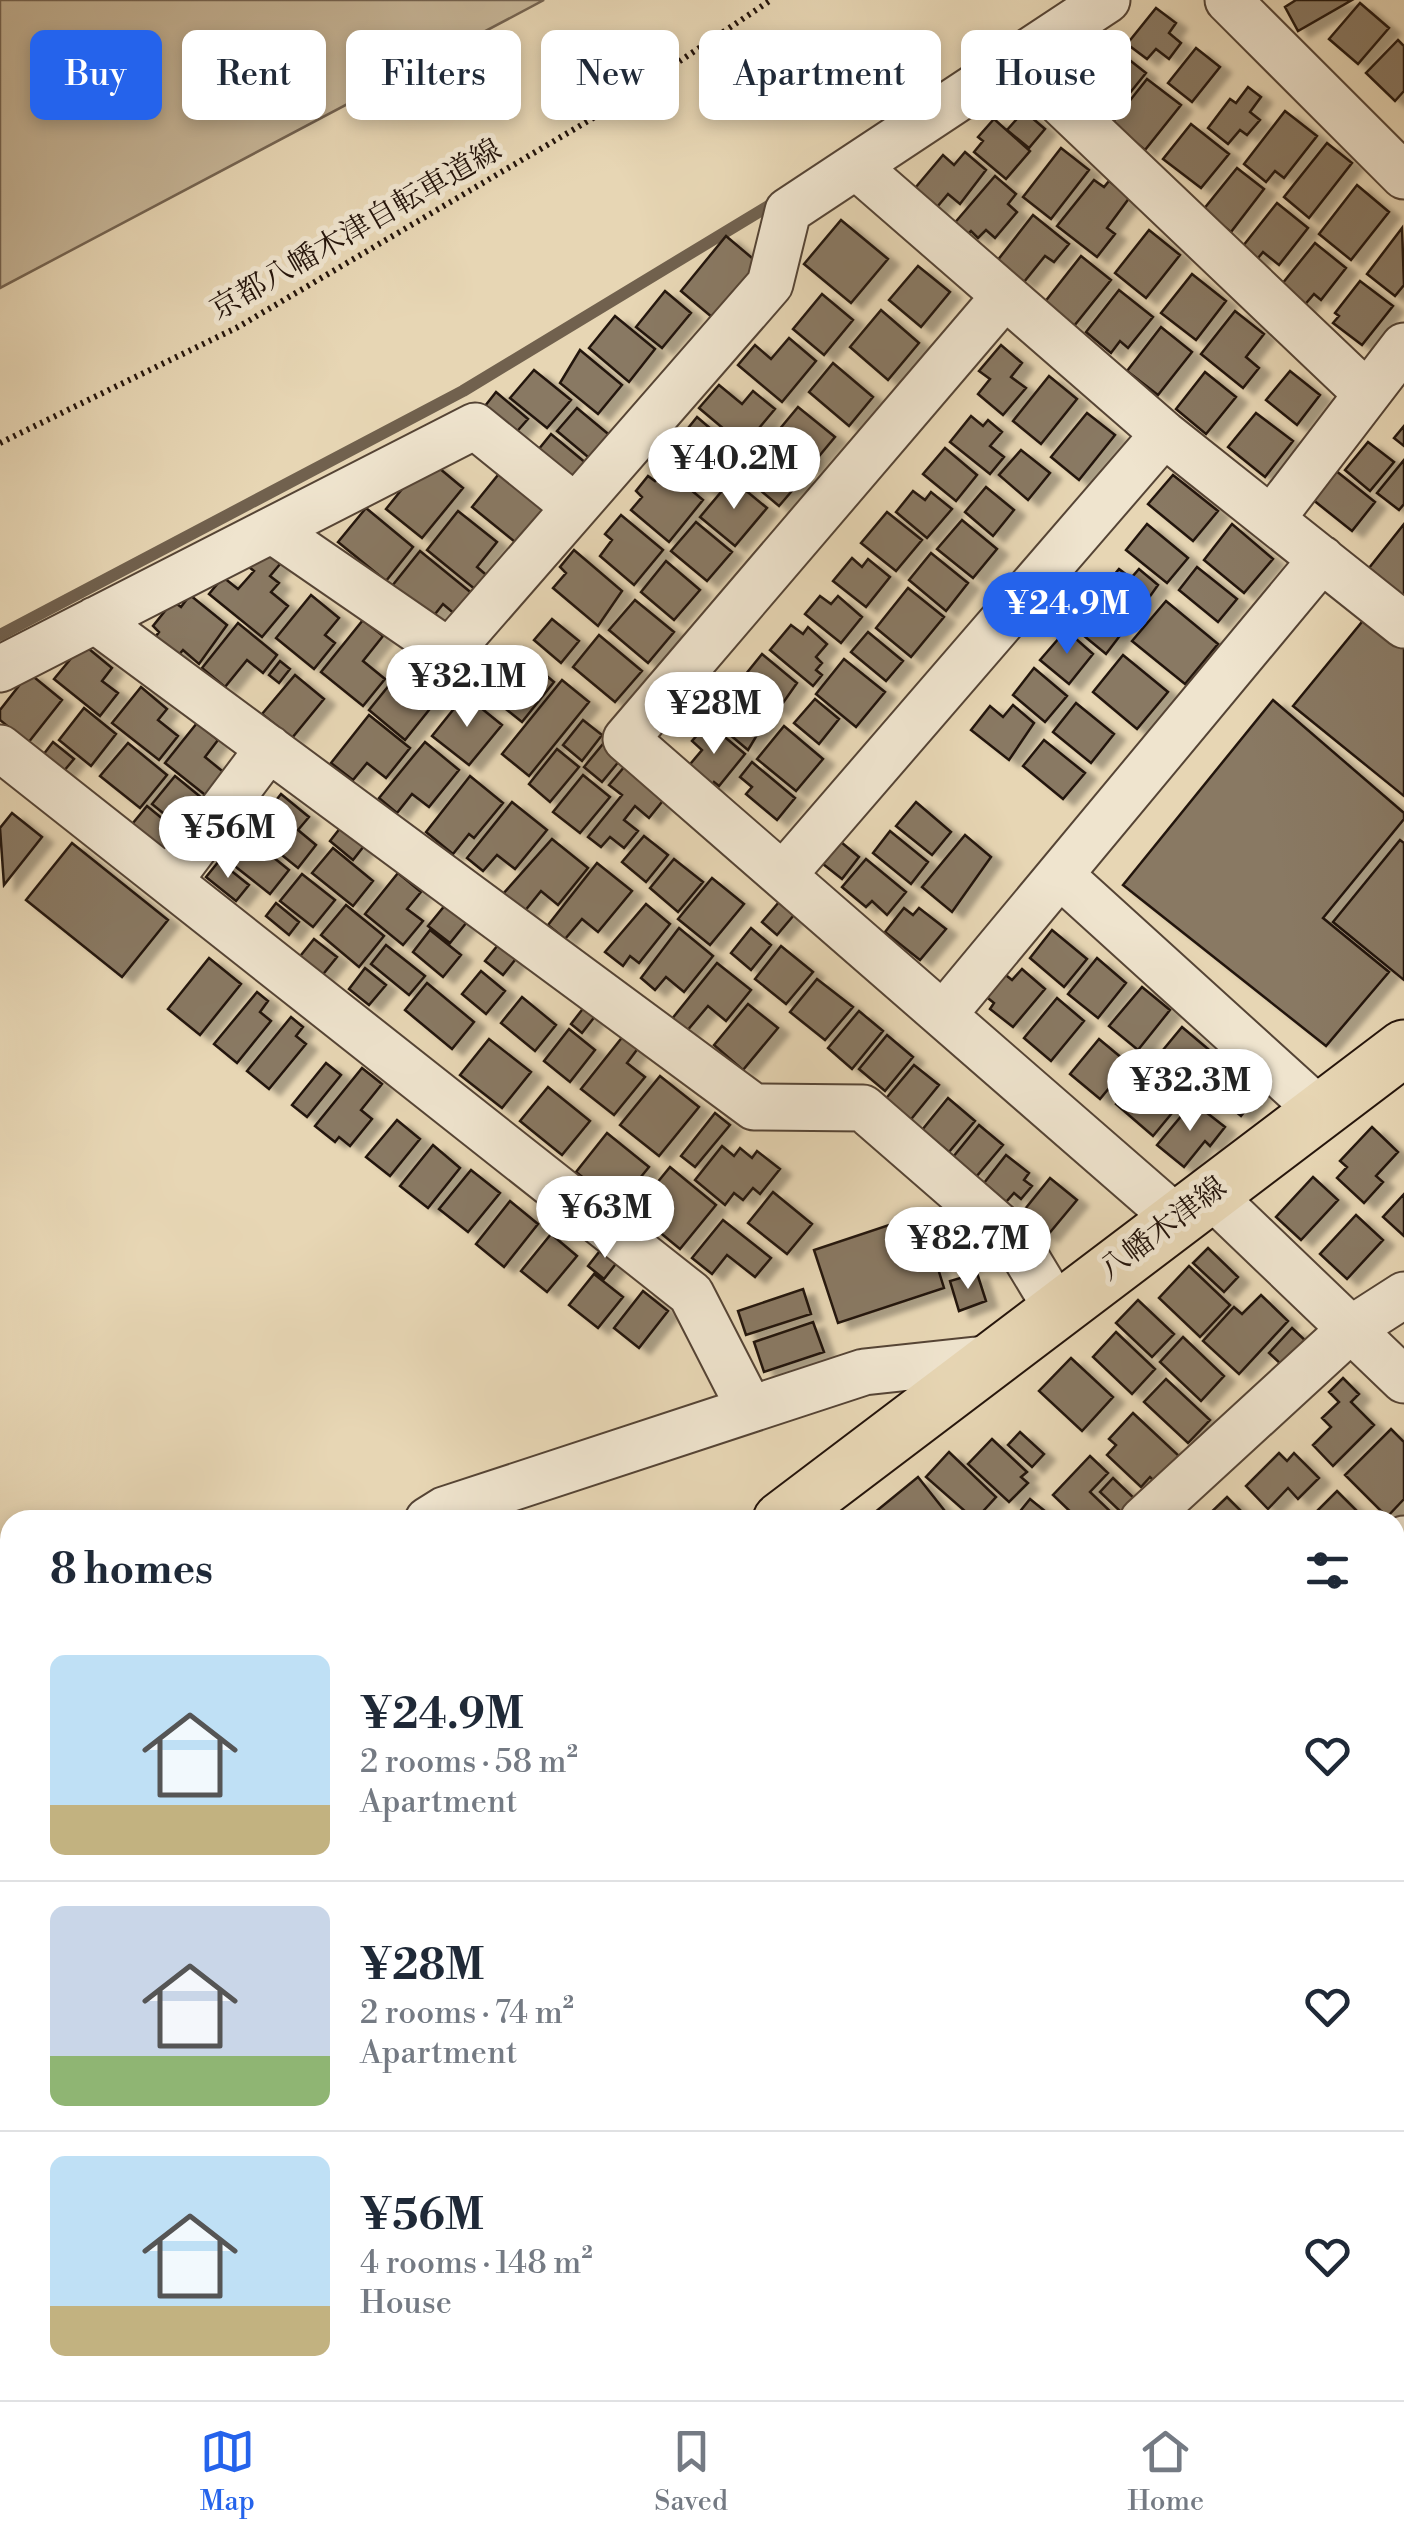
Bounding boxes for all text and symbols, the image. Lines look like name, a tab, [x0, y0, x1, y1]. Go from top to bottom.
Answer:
chip: Buy	[30, 30, 162, 120]
chip: Rent	[182, 30, 326, 120]
chip: Filters	[346, 30, 521, 120]
chip: New	[541, 30, 679, 120]
chip: Apartment	[699, 30, 941, 120]
chip: House	[961, 30, 1131, 120]
street label: 京都八幡木津自転車道線	[204, 131, 508, 329]
pin: ¥40.2M	[653, 427, 815, 512]
text: ¥40.2M	[670, 439, 798, 479]
pin: ¥24.9M	[986, 572, 1148, 657]
text: ¥24.9M	[1005, 584, 1129, 624]
pin: ¥32.1M	[386, 645, 548, 730]
text: ¥32.1M	[408, 657, 526, 697]
pin: ¥28M	[655, 672, 773, 757]
text: ¥28M	[667, 684, 761, 724]
pin: ¥56M	[169, 796, 287, 881]
text: ¥56M	[181, 808, 275, 848]
pin: ¥32.3M	[1109, 1049, 1271, 1134]
text: ¥32.3M	[1129, 1061, 1251, 1101]
street label: 八幡木津線	[1092, 1169, 1234, 1289]
pin: ¥63M	[546, 1176, 664, 1261]
text: ¥63M	[558, 1188, 652, 1228]
pin: ¥82.7M	[887, 1207, 1049, 1292]
text: ¥82.7M	[907, 1219, 1029, 1259]
icon: filters	[1300, 1543, 1355, 1598]
text: 8 homes	[50, 1544, 213, 1597]
text: ¥24.9M	[360, 1689, 524, 1742]
icon: home	[130, 1695, 250, 1815]
icon: heart	[1300, 1728, 1355, 1783]
text: 2 rooms · 58 m²	[360, 1742, 578, 1782]
text: Apartment	[360, 1782, 517, 1822]
text: ¥28M	[360, 1940, 484, 1993]
icon: home	[130, 1946, 250, 2066]
icon: heart	[1300, 1979, 1355, 2034]
text: 2 rooms · 74 m²	[360, 1993, 574, 2033]
text: Apartment	[360, 2033, 517, 2073]
text: ¥56M	[360, 2190, 484, 2243]
icon: home	[130, 2196, 250, 2316]
icon: heart	[1300, 2229, 1355, 2284]
text: 4 rooms · 148 m²	[360, 2243, 593, 2283]
text: House	[360, 2283, 452, 2323]
tab: Map	[200, 2424, 255, 2519]
tab: Saved	[654, 2424, 728, 2519]
tab: Home	[1127, 2424, 1204, 2519]

